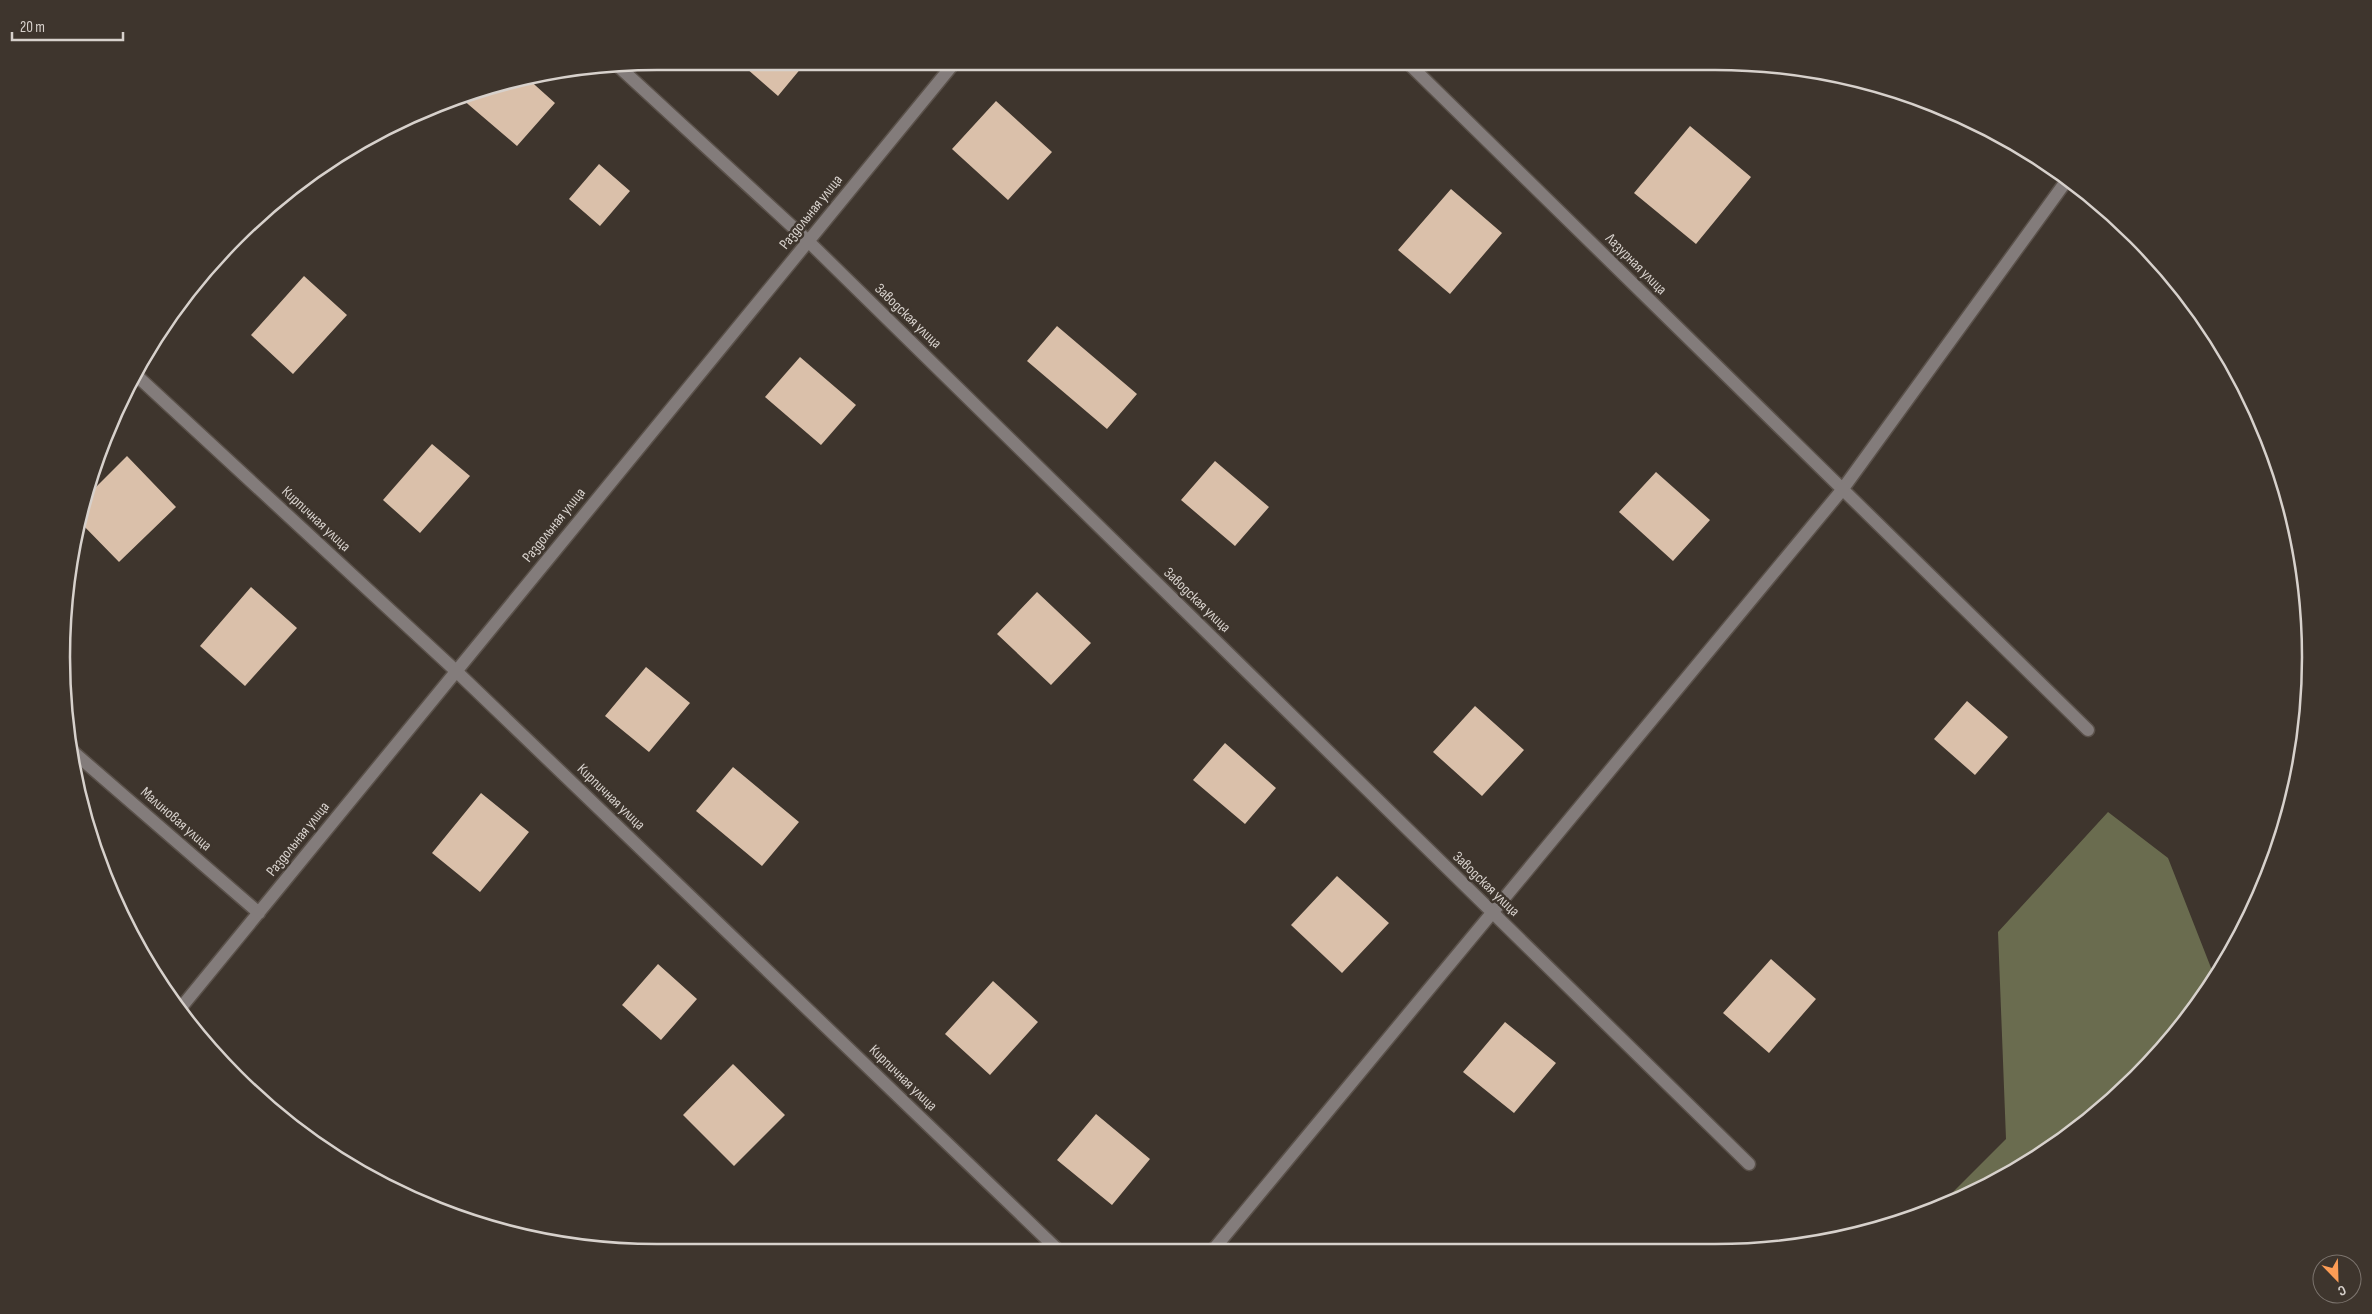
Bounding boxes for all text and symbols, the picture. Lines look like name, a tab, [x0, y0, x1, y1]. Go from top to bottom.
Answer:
scale bar	[12, 10, 124, 42]
text: 20 m	[20, 18, 45, 37]
street label: Раздольная улица	[775, 171, 847, 253]
street label: Лазурная улица	[1601, 229, 1671, 299]
street label: Заводская улица	[870, 279, 946, 353]
street label: Кирпичная улица	[278, 482, 355, 556]
street label: Раздольная улица	[518, 484, 590, 566]
street label: Заводская улица	[1159, 563, 1235, 637]
street label: Кирпичная улица	[573, 760, 649, 834]
street label: Малиновая улица	[136, 783, 216, 855]
street label: Раздольная улица	[262, 798, 334, 880]
street label: Заводская улица	[1448, 847, 1524, 921]
street label: Кирпичная улица	[865, 1041, 941, 1115]
north arrow	[2312, 1254, 2362, 1304]
text: С	[2335, 1281, 2349, 1300]

